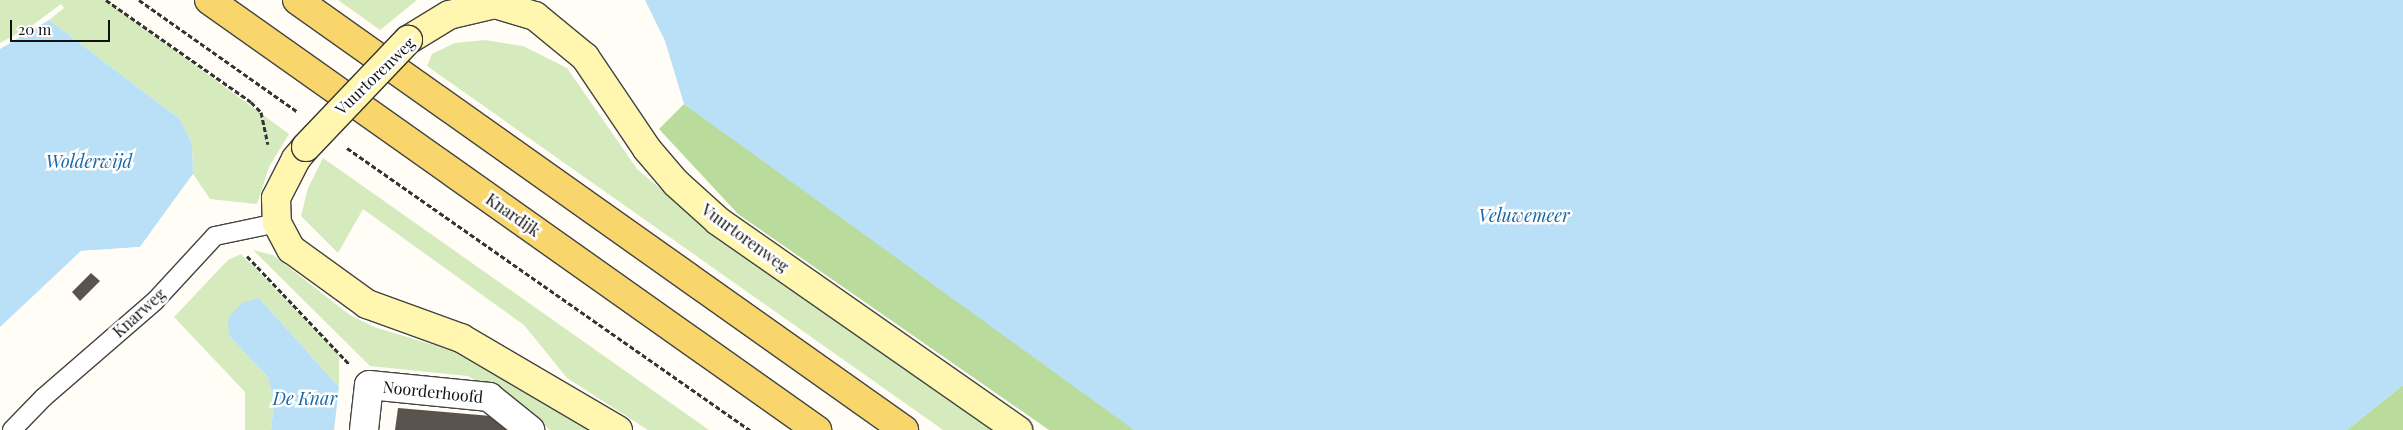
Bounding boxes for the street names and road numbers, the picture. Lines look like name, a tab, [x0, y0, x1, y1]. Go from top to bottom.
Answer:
street label: Vuurtorenweg	[331, 33, 419, 119]
street label: Knardijk	[482, 189, 544, 241]
street label: Vuurtorenweg	[698, 200, 792, 276]
street label: Knarweg	[109, 285, 169, 341]
street label: Noorderhoofd	[382, 377, 484, 407]

